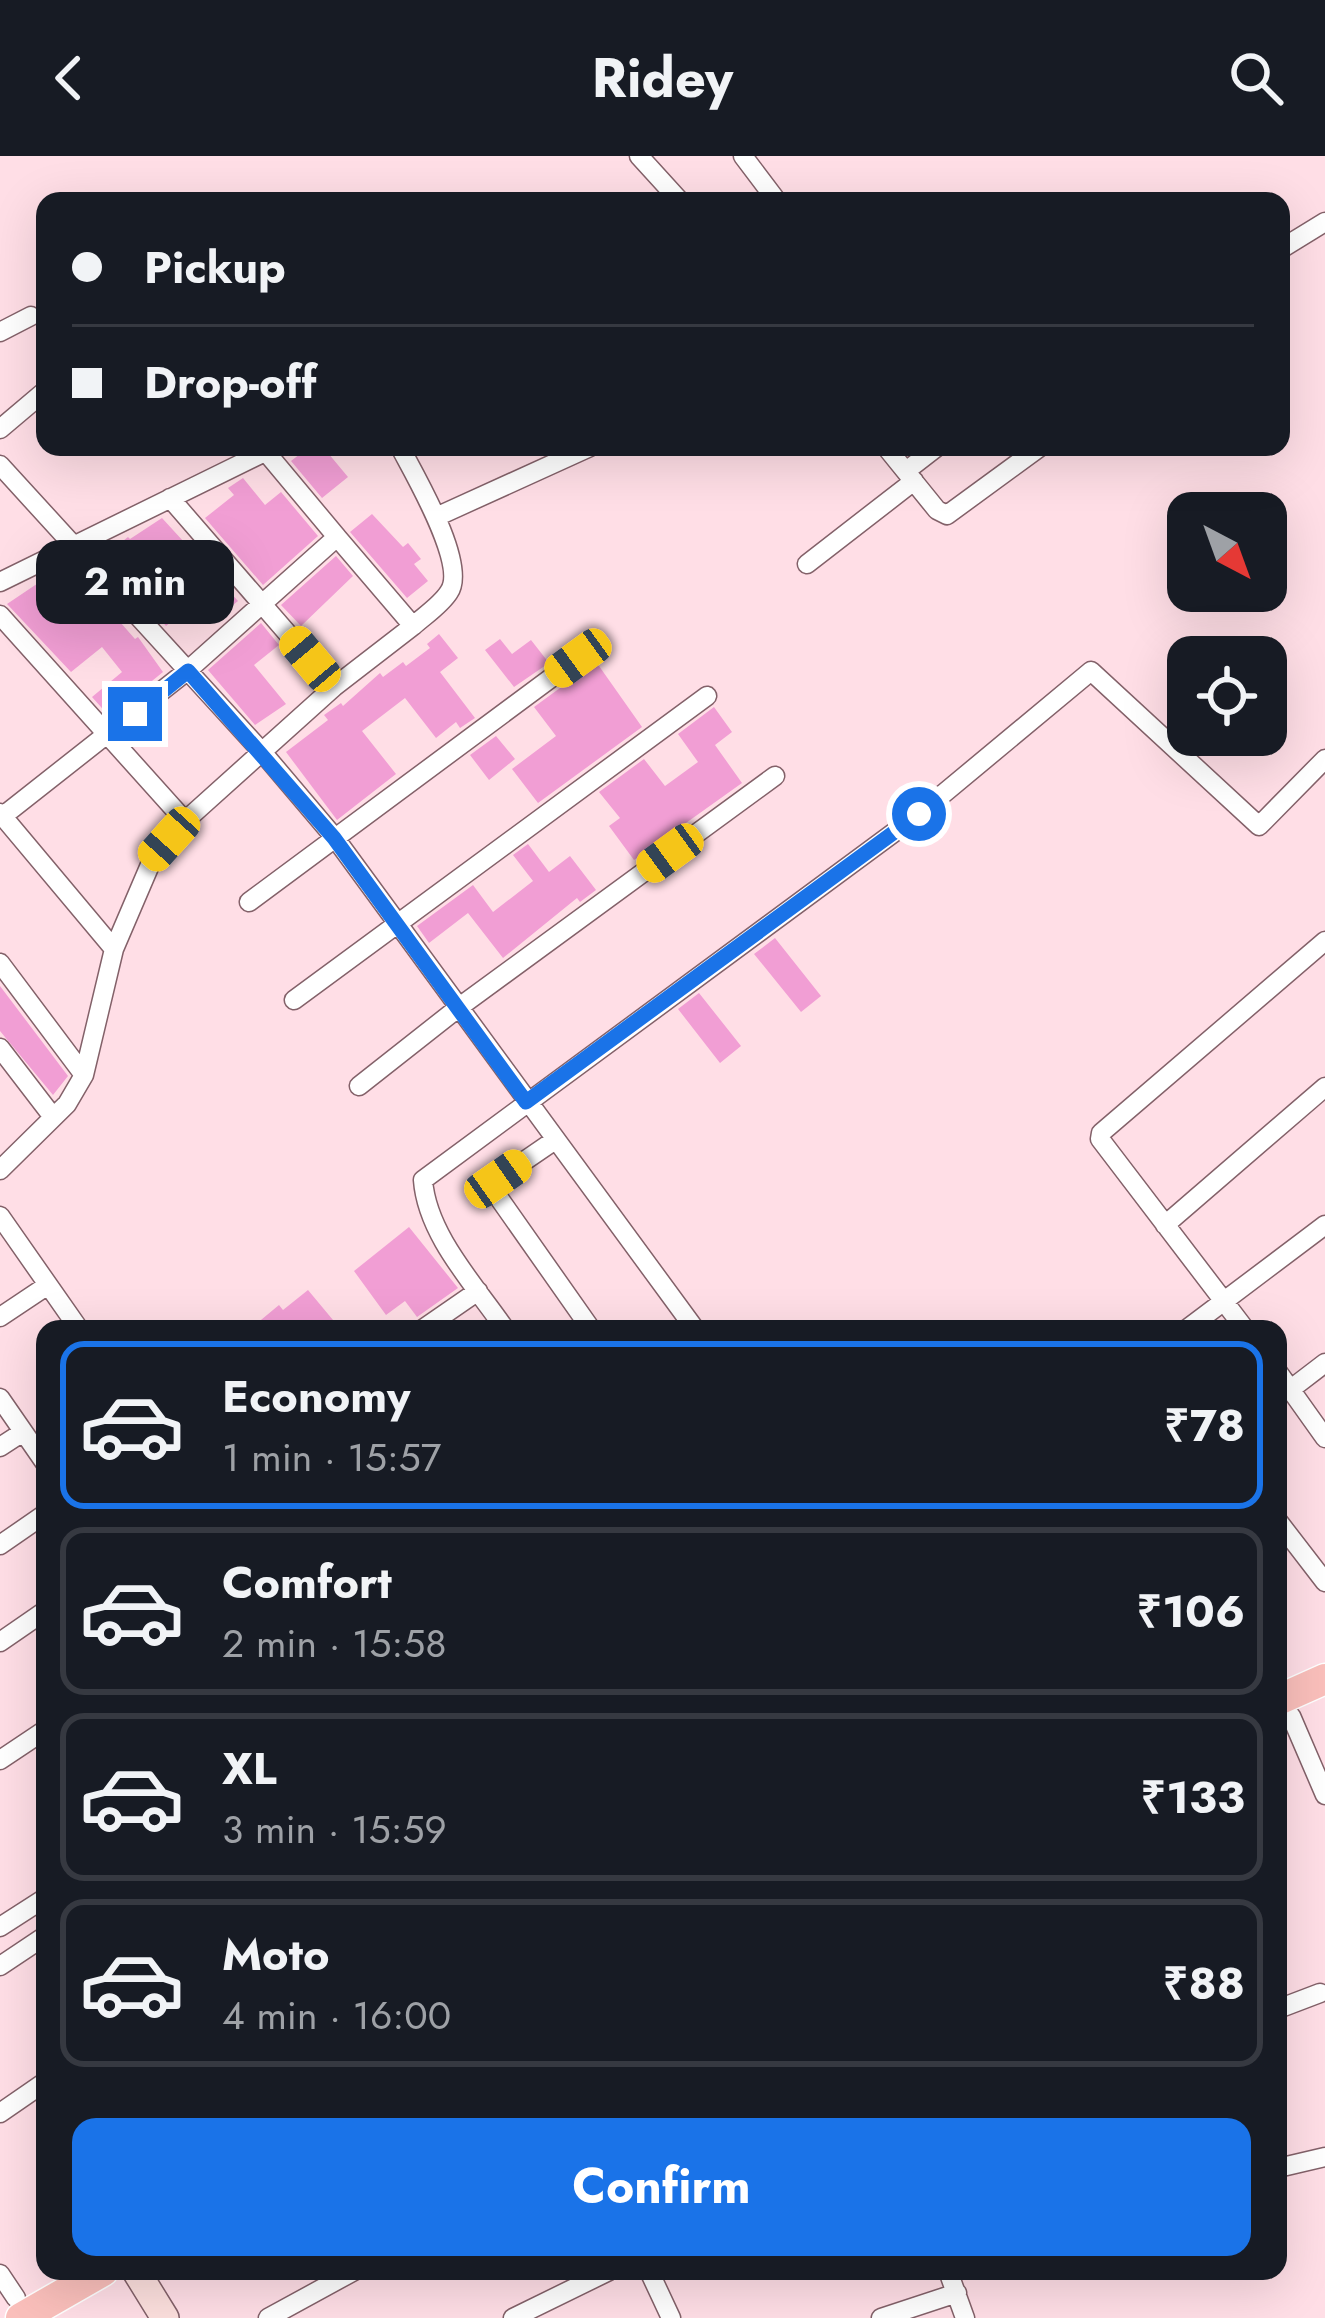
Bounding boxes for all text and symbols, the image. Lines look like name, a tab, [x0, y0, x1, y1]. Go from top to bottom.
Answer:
text: Ridey	[592, 39, 733, 117]
icon: back	[36, 45, 102, 111]
icon: search	[1223, 45, 1289, 111]
text: Pickup	[144, 235, 286, 300]
text: Drop-off	[144, 350, 317, 415]
north arrow	[1167, 492, 1287, 612]
map controls	[1167, 492, 1287, 756]
callout: 2 min	[36, 540, 234, 624]
text: 2 min	[84, 553, 186, 610]
car	[273, 620, 347, 698]
car	[538, 622, 618, 694]
button: locate	[1167, 636, 1287, 756]
route end	[108, 687, 162, 741]
route start	[892, 787, 946, 841]
car	[132, 800, 206, 878]
car	[630, 817, 710, 889]
car	[458, 1144, 538, 1214]
text: Economy	[222, 1364, 410, 1429]
icon: car	[78, 1371, 186, 1479]
text: ₹78	[1164, 1393, 1245, 1458]
text: 1 min · 15:57	[222, 1429, 441, 1486]
text: Comfort	[222, 1550, 392, 1615]
icon: car	[78, 1557, 186, 1665]
text: ₹106	[1136, 1579, 1245, 1644]
text: 2 min · 15:58	[222, 1615, 447, 1672]
text: XL	[222, 1736, 277, 1801]
icon: car	[78, 1743, 186, 1851]
text: ₹133	[1140, 1765, 1245, 1830]
text: 3 min · 15:59	[222, 1801, 447, 1858]
text: Moto	[222, 1922, 330, 1987]
icon: car	[78, 1929, 186, 2037]
text: ₹88	[1163, 1951, 1245, 2016]
text: 4 min · 16:00	[222, 1987, 451, 2044]
button: Confirm	[72, 2118, 1251, 2256]

